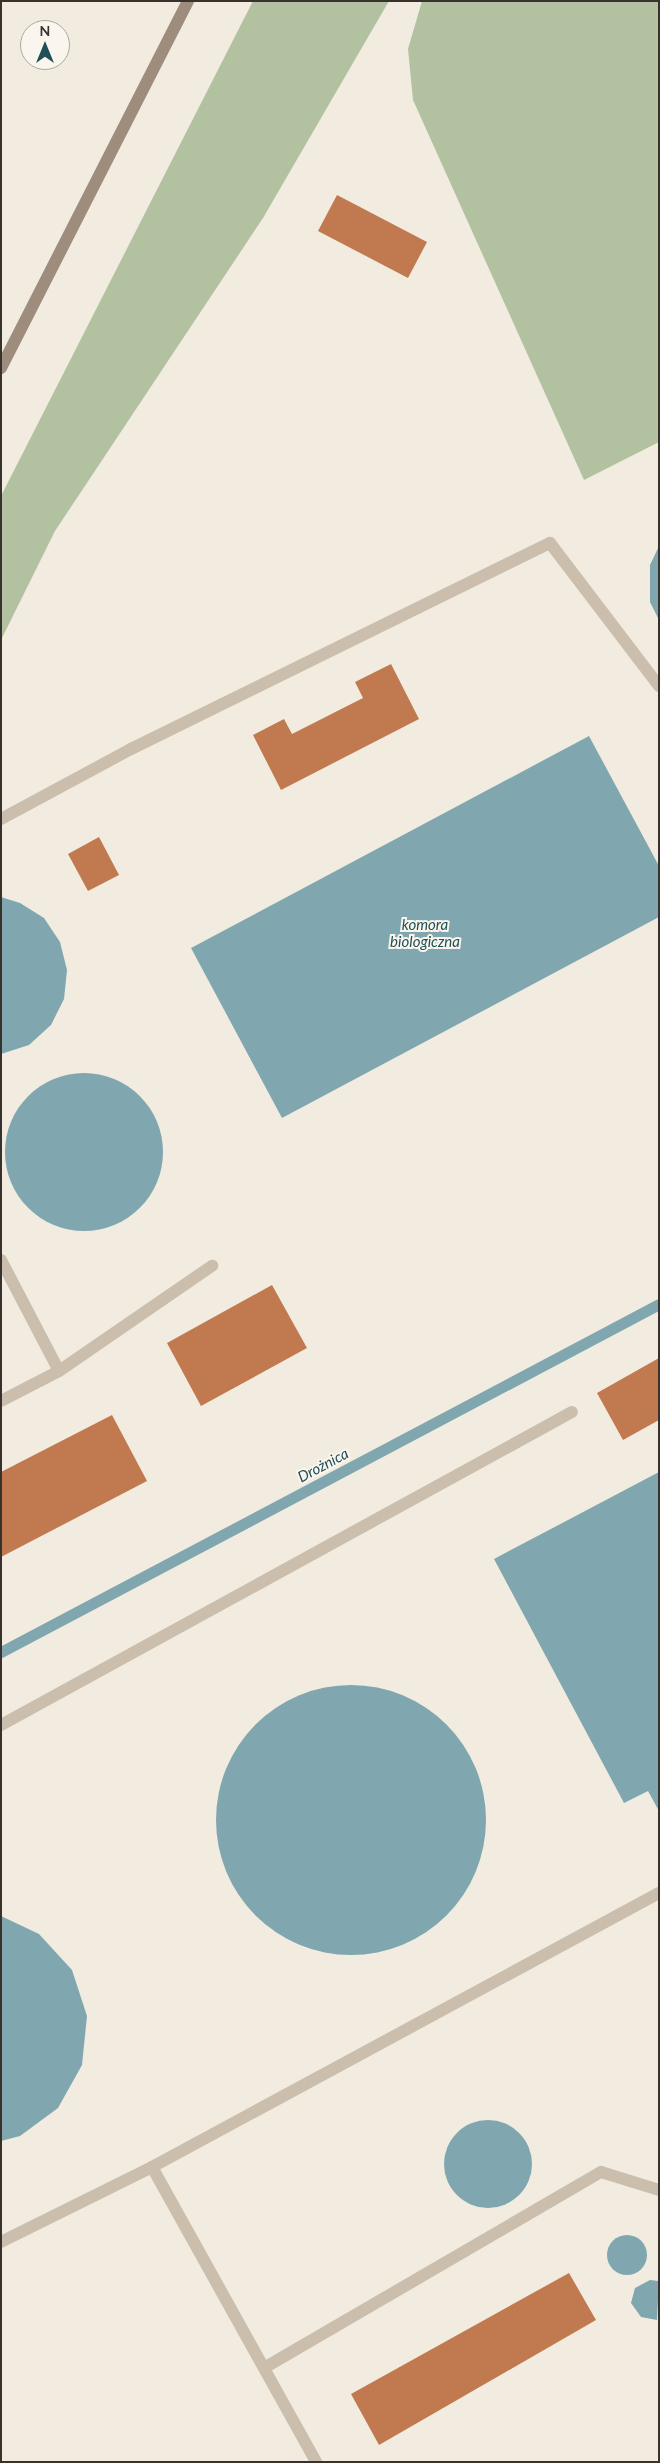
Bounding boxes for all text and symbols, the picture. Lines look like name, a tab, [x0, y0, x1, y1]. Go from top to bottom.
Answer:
north arrow	[20, 20, 70, 70]
text: N	[40, 22, 50, 39]
water label: komora biologiczna	[390, 915, 460, 950]
water label: Drożnica	[294, 1444, 352, 1486]

